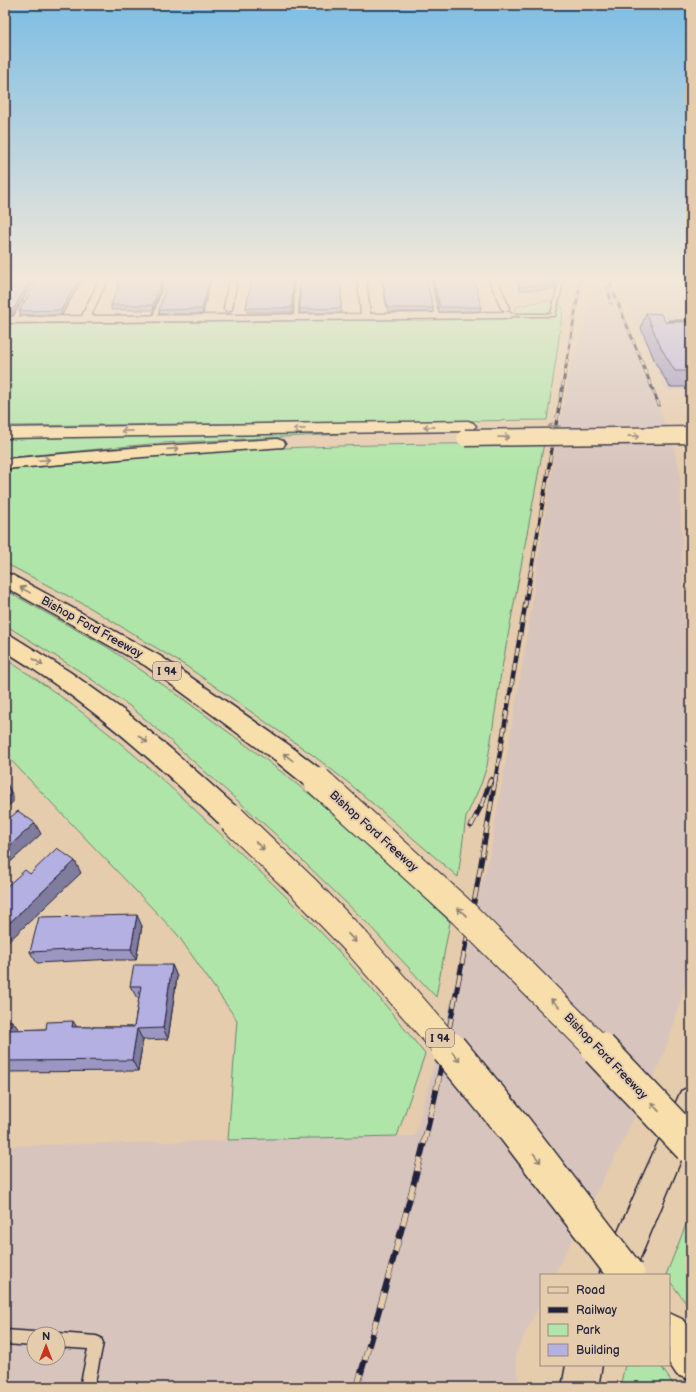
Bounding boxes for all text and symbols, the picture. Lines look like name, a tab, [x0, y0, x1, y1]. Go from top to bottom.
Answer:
one-way arrow	[548, 422, 561, 430]
one-way arrow	[423, 423, 436, 431]
one-way arrow	[293, 425, 306, 433]
one-way arrow	[121, 427, 134, 435]
one-way arrow	[627, 432, 640, 440]
one-way arrow	[497, 433, 510, 441]
one-way arrow	[166, 446, 179, 453]
one-way arrow	[37, 457, 50, 464]
one-way arrow	[19, 585, 31, 593]
street label: Bishop Ford Freeway	[38, 593, 146, 662]
one-way arrow	[32, 658, 43, 666]
road number: I 94	[153, 662, 181, 680]
one-way arrow	[137, 734, 148, 743]
one-way arrow	[282, 752, 293, 761]
street label: Bishop Ford Freeway	[326, 788, 422, 875]
one-way arrow	[255, 841, 265, 851]
one-way arrow	[457, 907, 467, 917]
one-way arrow	[347, 933, 357, 943]
one-way arrow	[550, 998, 560, 1008]
street label: Bishop Ford Freeway	[561, 1010, 651, 1103]
road number: I 94	[426, 1029, 454, 1047]
one-way arrow	[451, 1052, 460, 1063]
one-way arrow	[650, 1102, 660, 1112]
one-way arrow	[533, 1153, 542, 1164]
legend	[540, 1274, 670, 1366]
text: Road	[576, 1283, 605, 1298]
text: Railway	[576, 1303, 618, 1318]
text: Park	[576, 1323, 600, 1338]
north arrow	[26, 1326, 66, 1366]
text: N	[42, 1330, 50, 1343]
text: Building	[576, 1343, 620, 1358]

